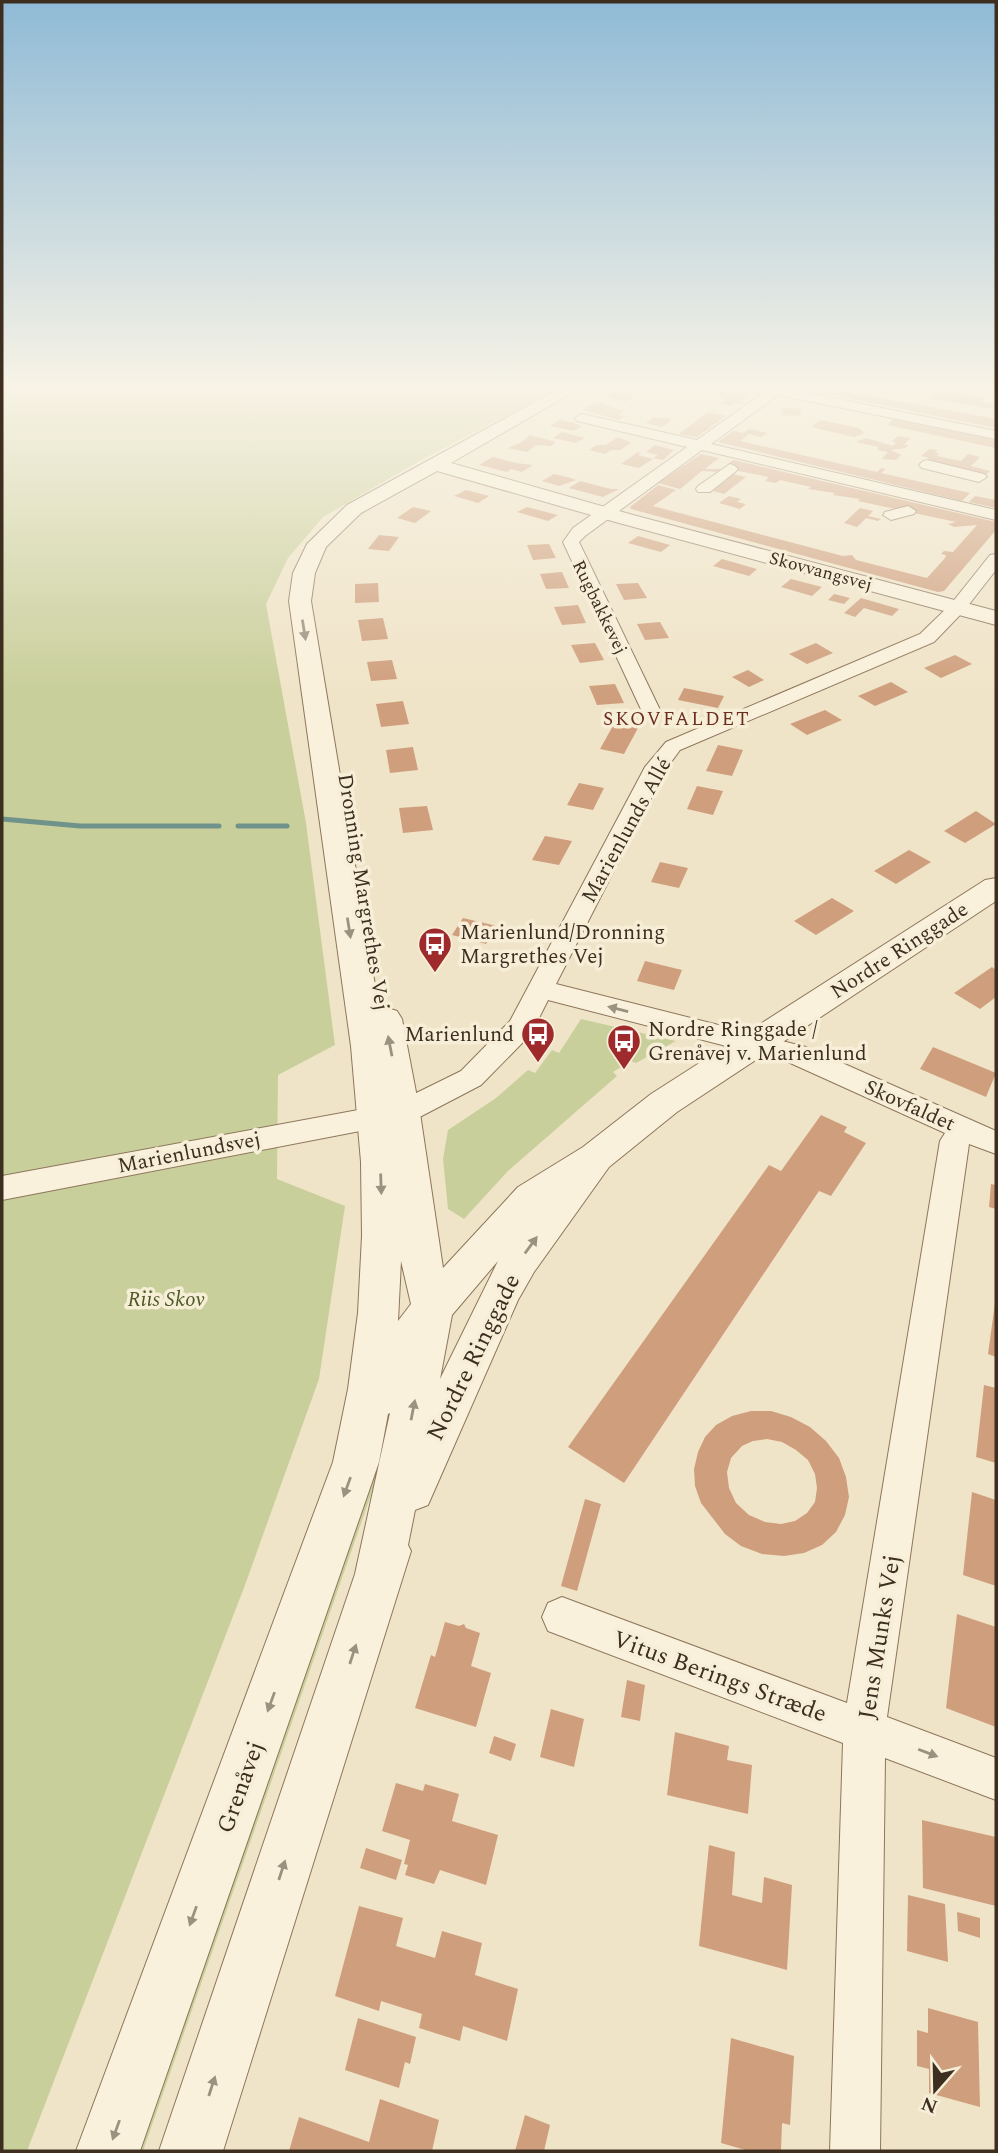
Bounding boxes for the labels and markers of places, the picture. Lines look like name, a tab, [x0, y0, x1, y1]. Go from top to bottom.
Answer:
place label: Marienlund/Dronning Margrethes Vej	[460, 917, 665, 973]
bus stop icon: Marienlund/Dronning Margrethes Vej	[416, 925, 454, 974]
place label: Nordre Ringgade / Grenåvej v. Marienlund	[648, 1014, 867, 1070]
bus stop icon: Marienlund	[519, 1015, 557, 1064]
place label: Marienlund	[404, 1019, 514, 1051]
bus stop icon: Nordre Ringgade / Grenåvej v. Marienlund	[605, 1022, 643, 1071]

